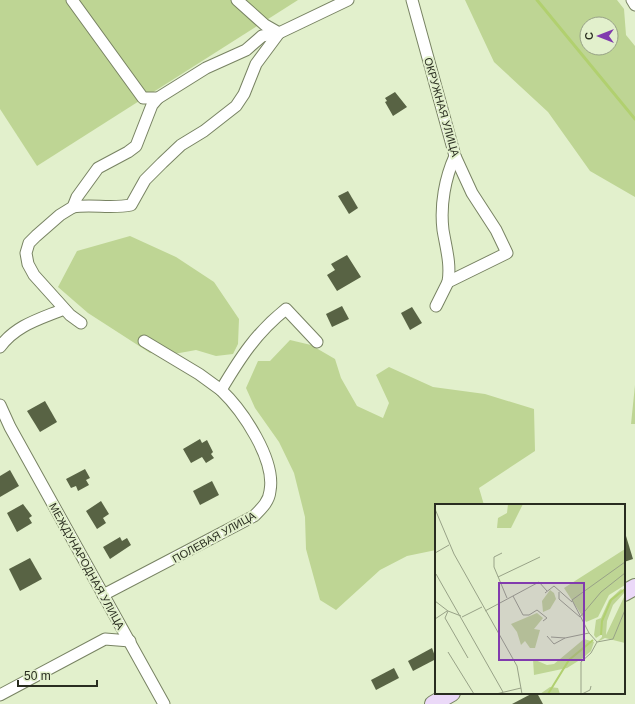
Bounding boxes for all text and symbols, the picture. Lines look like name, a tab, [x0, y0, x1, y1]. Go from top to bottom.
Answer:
north arrow	[579, 16, 619, 56]
text: С	[583, 32, 595, 40]
street label: ОКРУЖНАЯ УЛИЦА	[422, 56, 462, 159]
street label: МЕЖДУНАРОДНАЯ УЛИЦА	[47, 501, 127, 632]
inset map	[435, 504, 625, 694]
street label: ПОЛЕВАЯ УЛИЦА	[170, 509, 258, 565]
scale bar	[18, 662, 97, 688]
text: 50 m	[24, 669, 51, 683]

